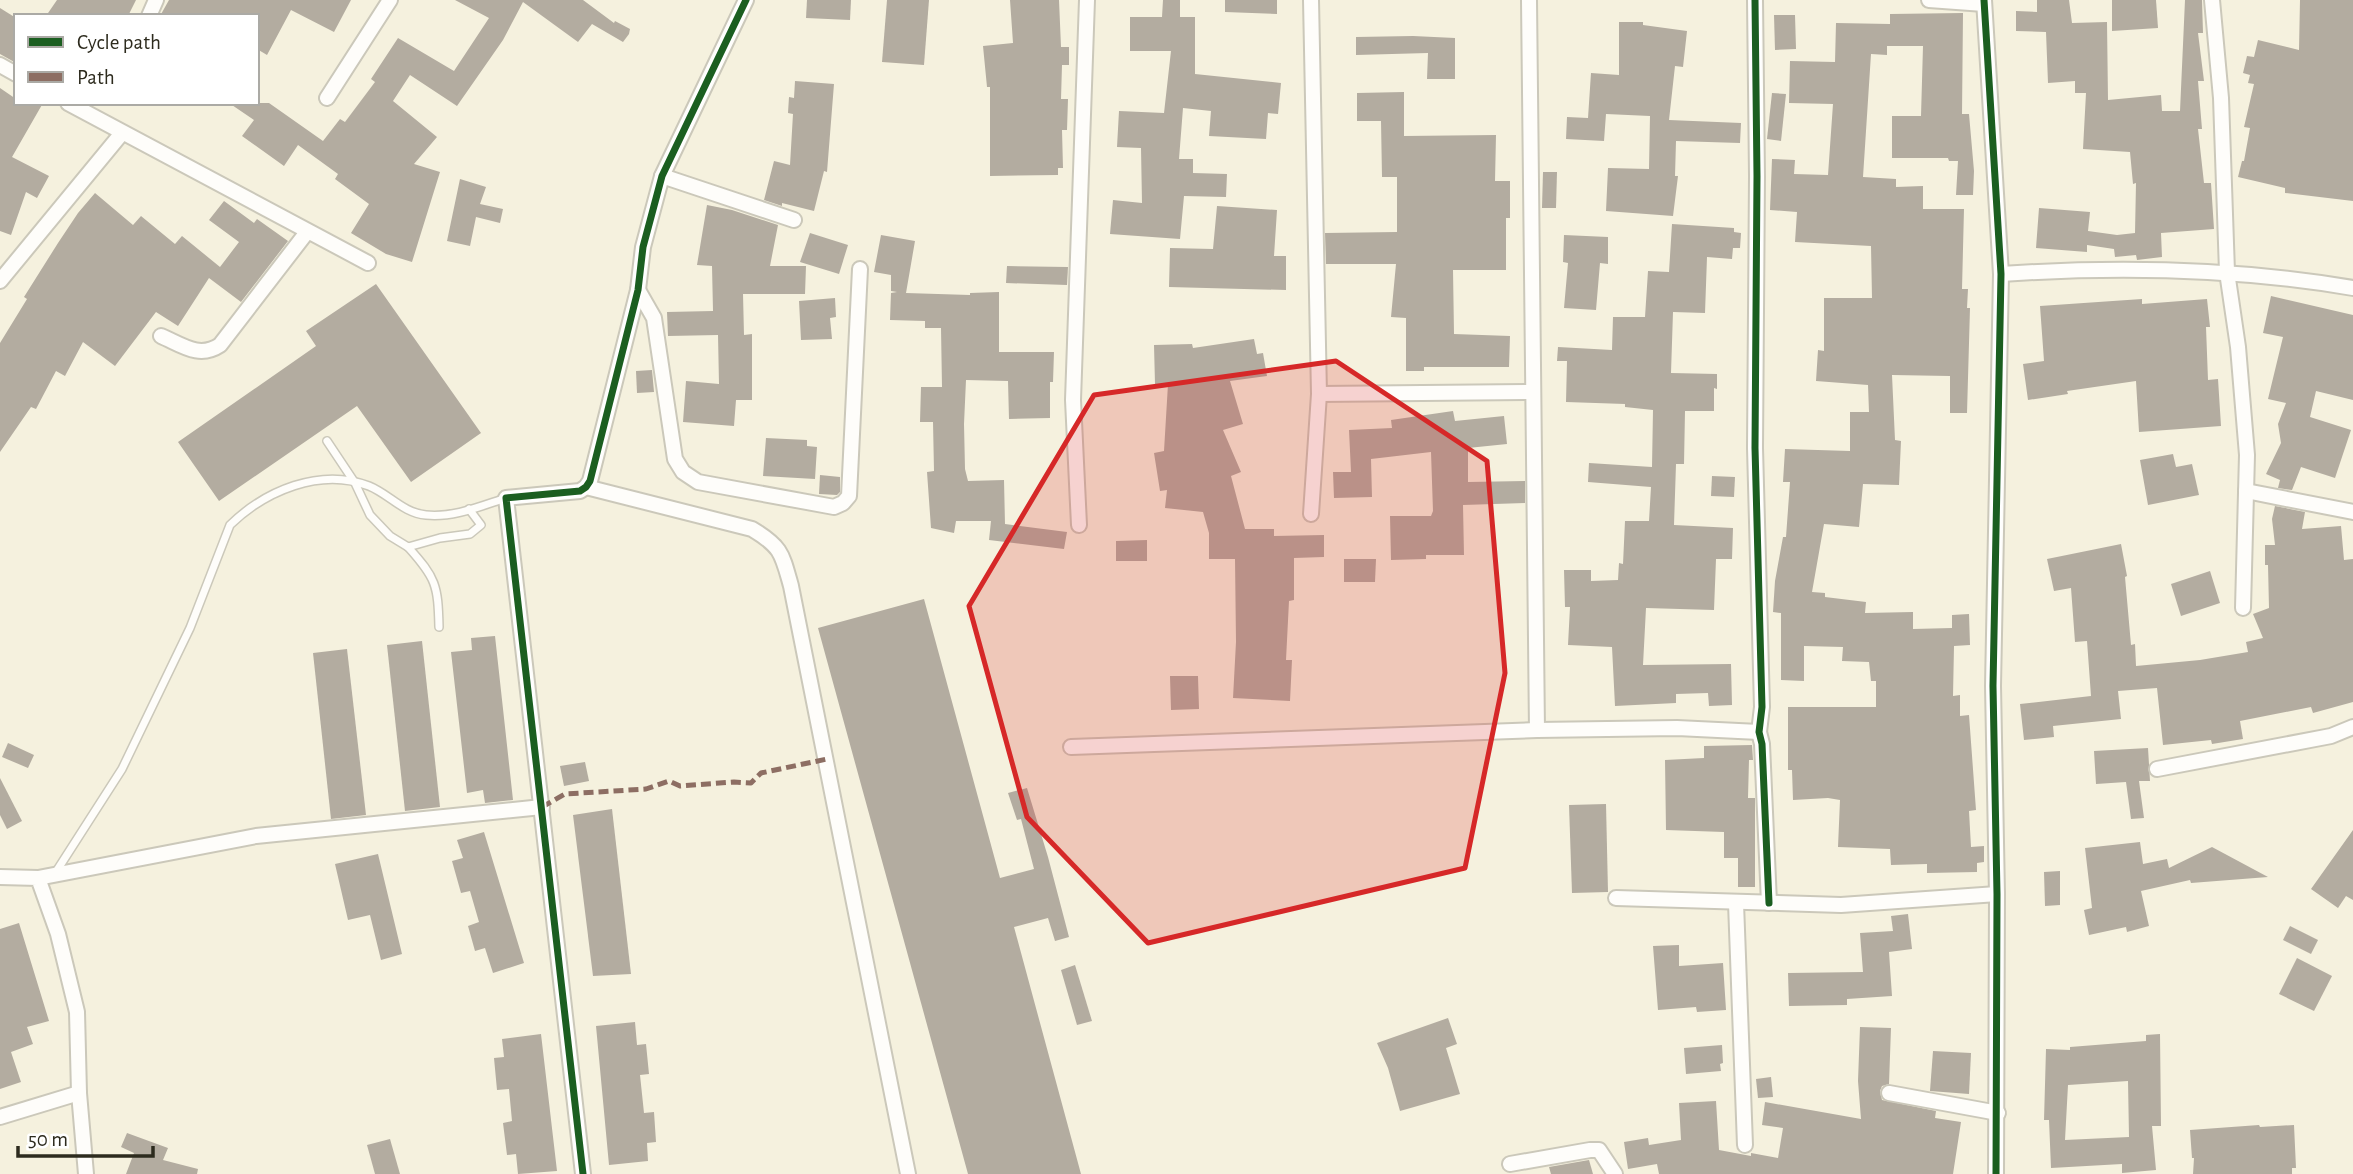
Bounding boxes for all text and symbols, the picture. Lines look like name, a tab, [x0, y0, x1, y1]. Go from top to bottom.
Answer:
legend	[14, 14, 259, 105]
text: Cycle path	[77, 32, 161, 53]
text: Path	[77, 67, 115, 88]
scale bar	[18, 1114, 152, 1158]
text: 50 m	[28, 1129, 68, 1150]

